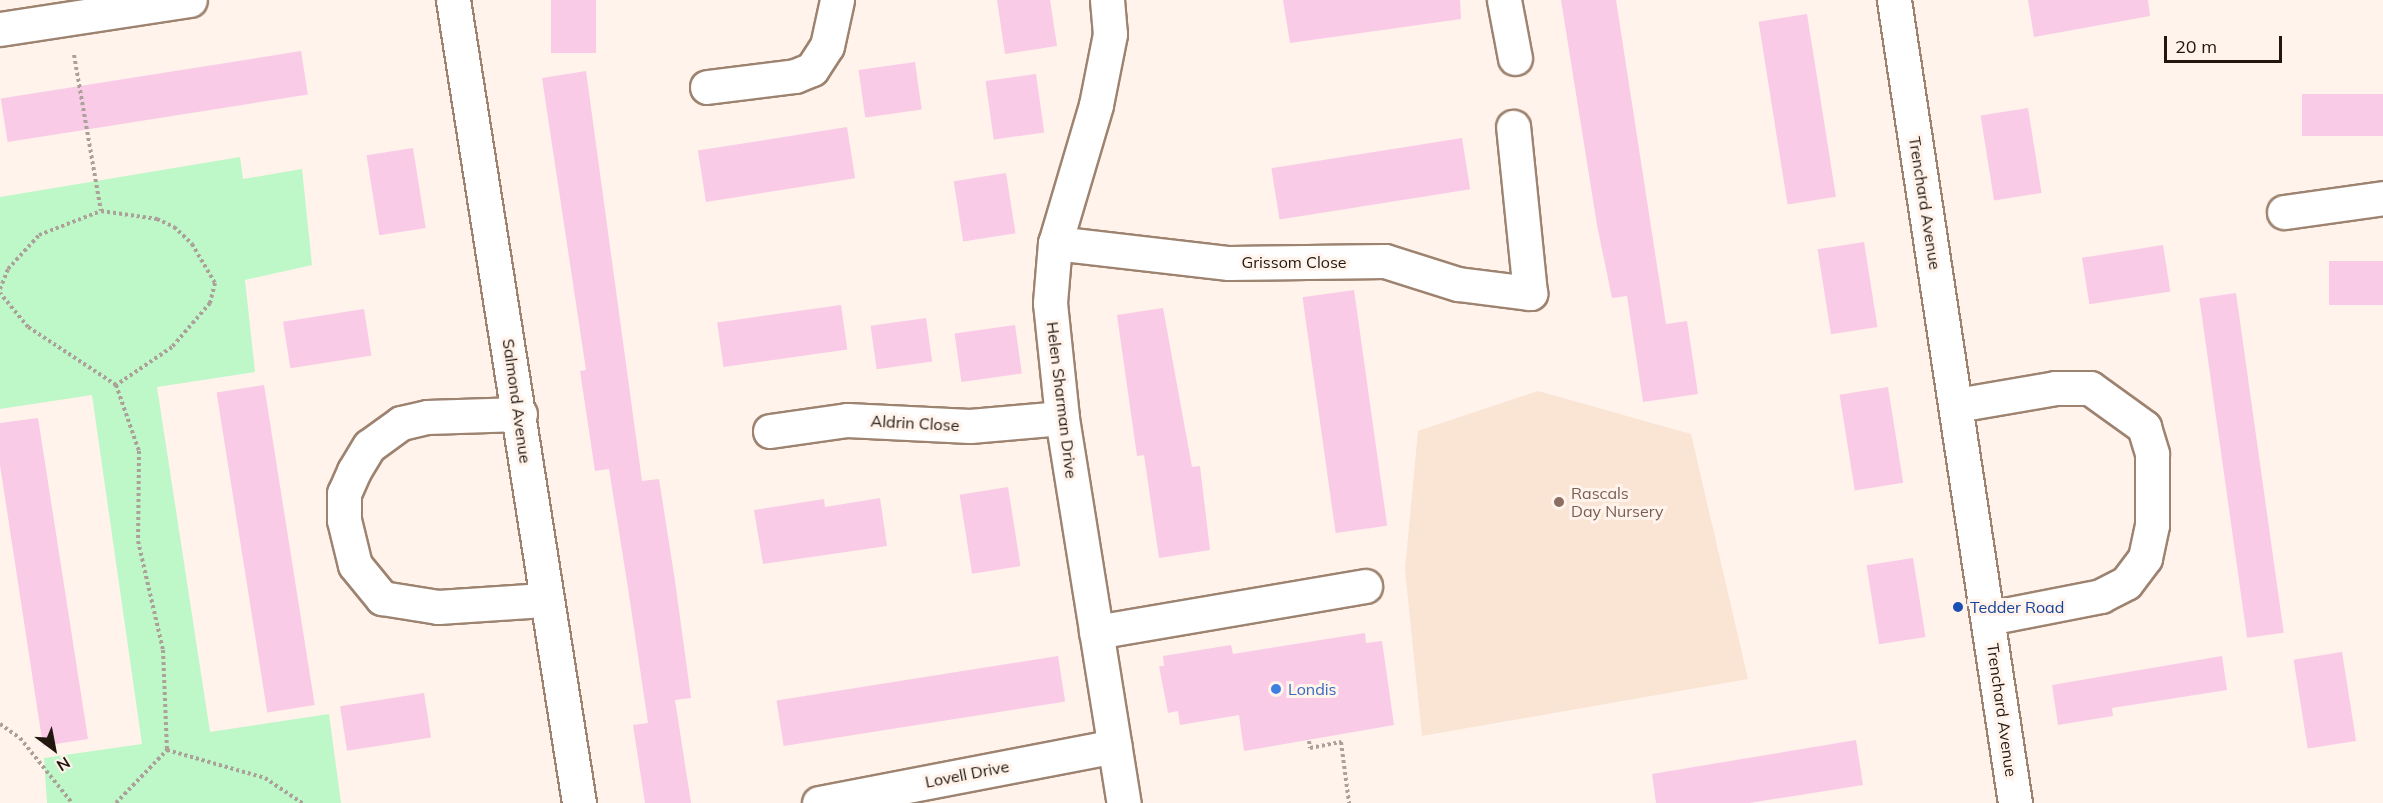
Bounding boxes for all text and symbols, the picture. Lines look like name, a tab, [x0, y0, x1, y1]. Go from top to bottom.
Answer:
scale bar	[2167, 24, 2286, 62]
text: 20 m	[2175, 35, 2217, 58]
street label: Trenchard Avenue	[1905, 135, 1945, 271]
street label: Grissom Close	[1241, 252, 1347, 272]
street label: Helen Sharman Drive	[1043, 321, 1081, 479]
street label: Salmond Avenue	[499, 338, 535, 464]
street label: Aldrin Close	[870, 411, 960, 435]
place label: Rascals Day Nursery	[1571, 483, 1663, 521]
marker: Rascals Day Nursery	[1552, 495, 1566, 509]
place label: Tedder Road	[1970, 597, 2064, 617]
marker: Tedder Road	[1951, 600, 1965, 614]
street label: Trenchard Avenue	[1983, 642, 2021, 778]
place label: Londis	[1288, 679, 1336, 699]
marker: Londis	[1269, 682, 1283, 696]
north arrow	[24, 719, 84, 779]
text: N	[53, 753, 74, 776]
street label: Lovell Drive	[923, 756, 1011, 792]

